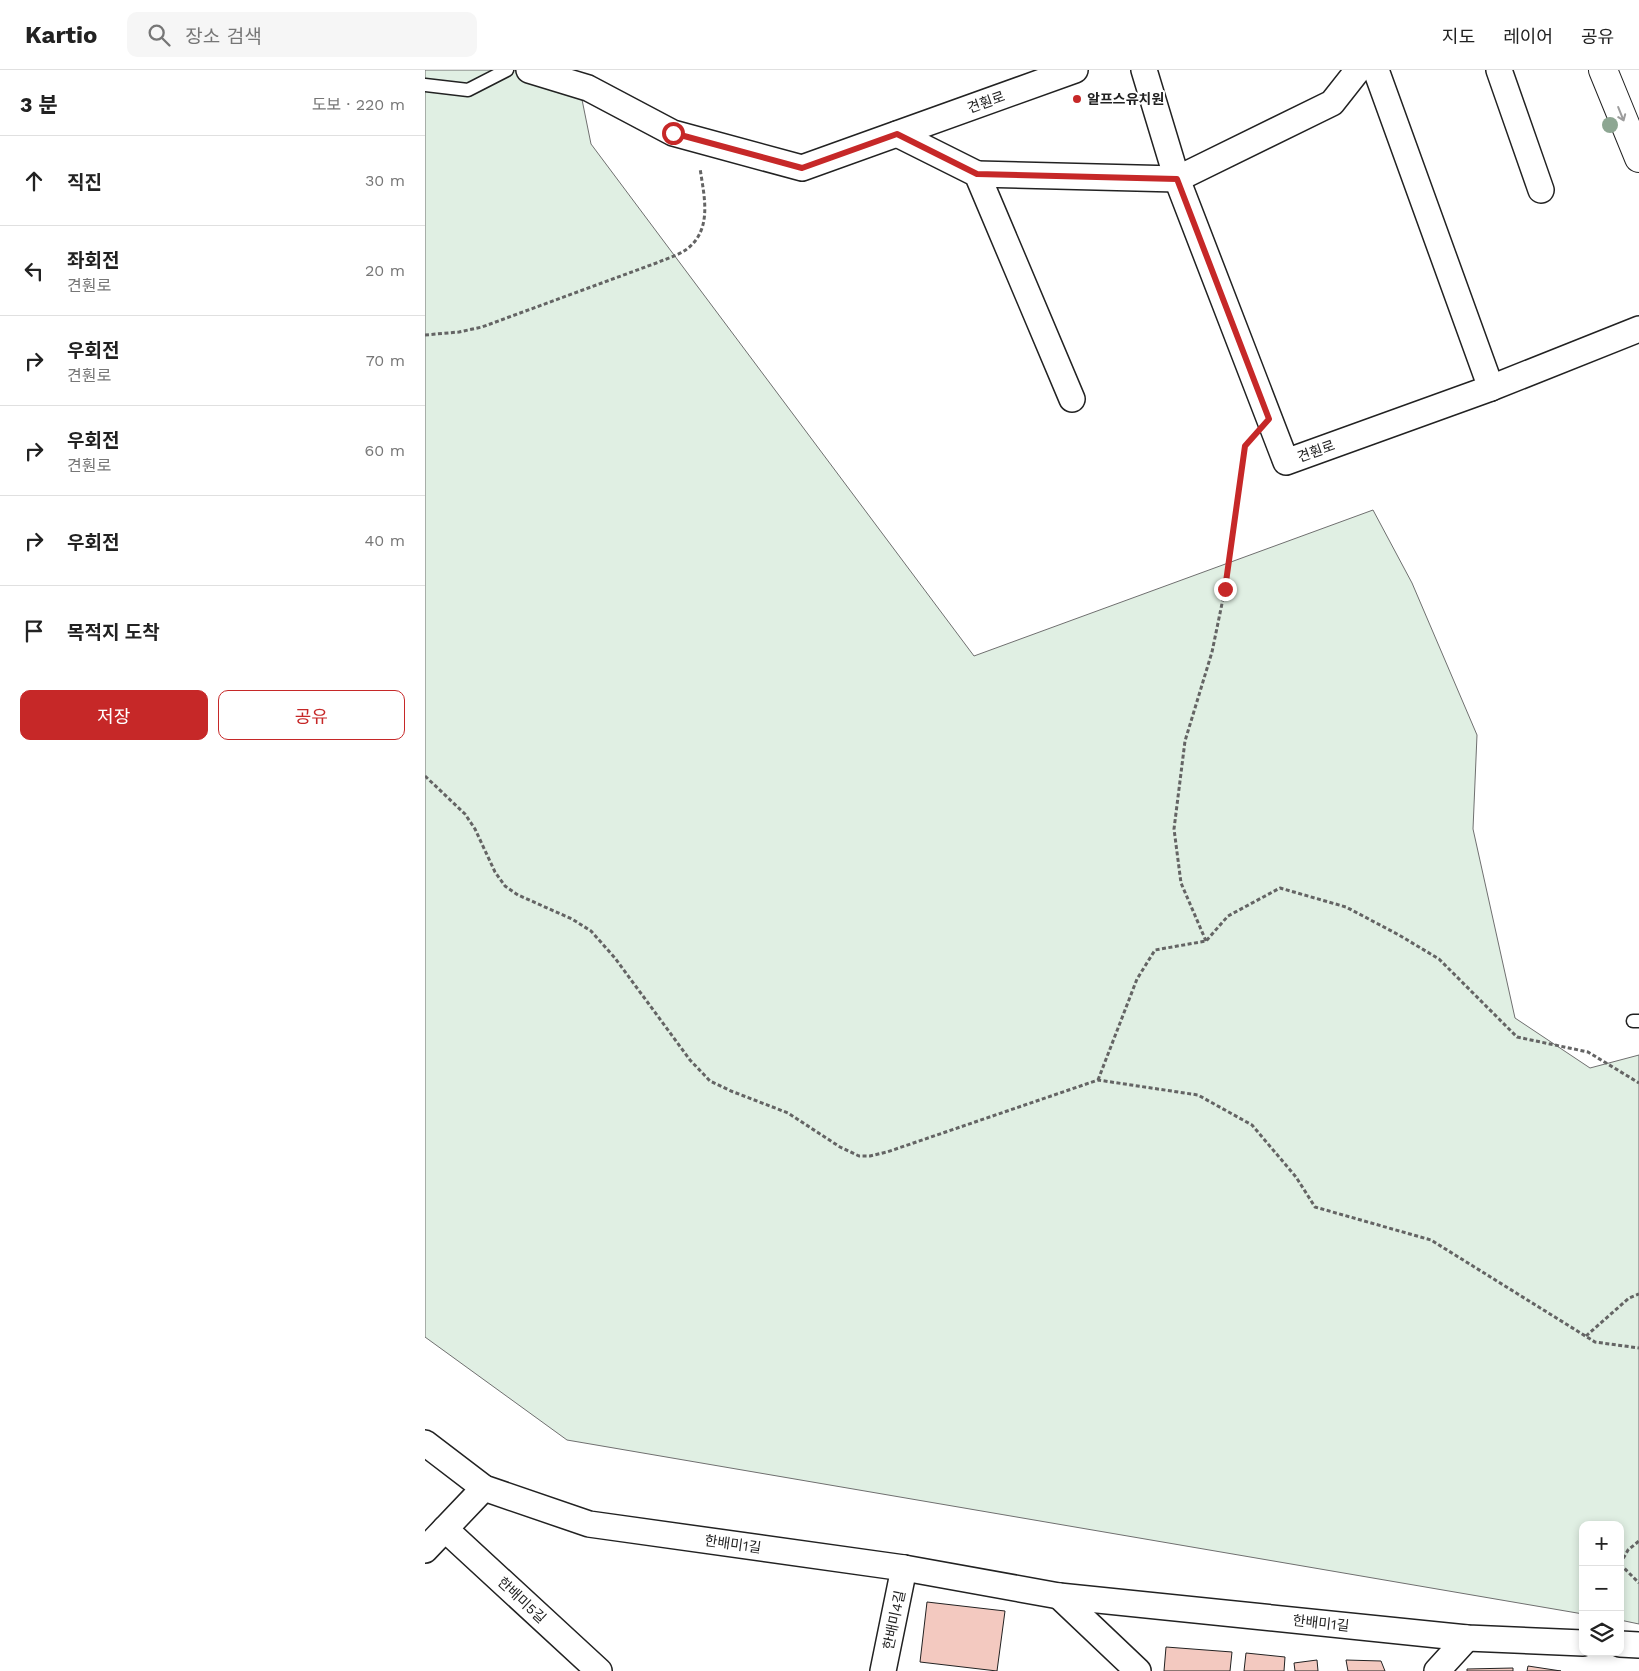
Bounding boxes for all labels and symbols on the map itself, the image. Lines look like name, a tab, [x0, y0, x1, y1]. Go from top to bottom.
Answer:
street label: 견훤로	[965, 88, 1007, 116]
place label: 알프스유치원	[1087, 91, 1164, 107]
marker: 알프스유치원	[1071, 93, 1083, 105]
one-way arrow	[1617, 106, 1626, 121]
route start	[662, 122, 685, 145]
street label: 견훤로	[1295, 437, 1337, 465]
route end	[1214, 578, 1237, 601]
street label: 한배미1길	[704, 1532, 762, 1556]
street label: 한배미5길	[495, 1574, 549, 1626]
street label: 한배미4길	[880, 1589, 908, 1651]
street label: 한배미1길	[1292, 1612, 1350, 1634]

